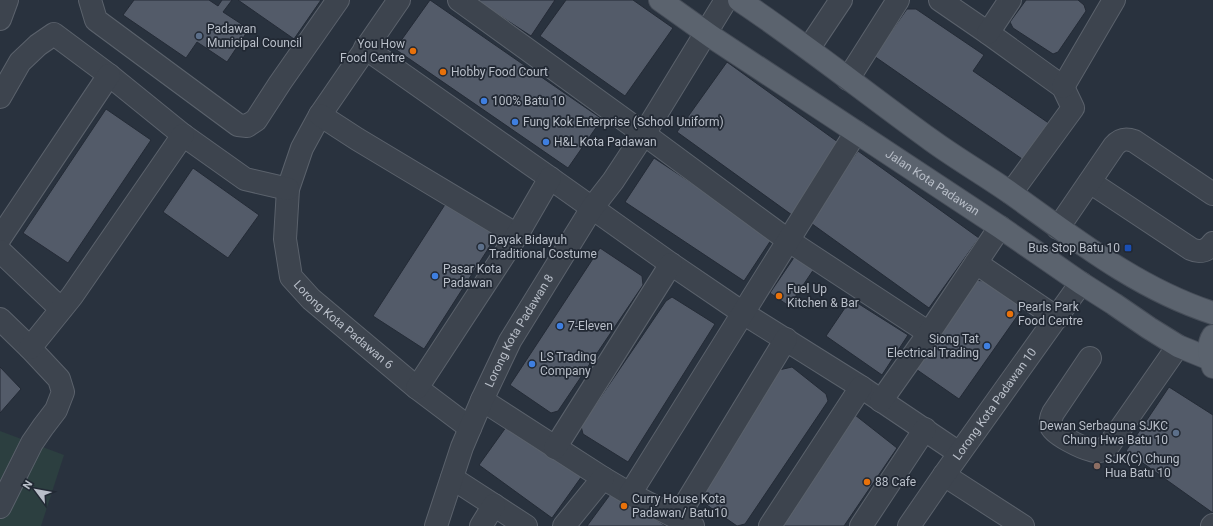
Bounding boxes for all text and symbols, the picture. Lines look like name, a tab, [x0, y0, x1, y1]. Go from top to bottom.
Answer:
place label: Padawan Municipal Council	[207, 22, 302, 50]
marker: Padawan Municipal Council	[194, 31, 204, 41]
place label: You How Food Centre	[340, 37, 405, 65]
marker: You How Food Centre	[408, 46, 418, 56]
place label: Hobby Food Court	[451, 65, 548, 79]
marker: Hobby Food Court	[438, 67, 448, 77]
place label: 100% Batu 10	[492, 94, 565, 108]
marker: 100% Batu 10	[479, 96, 489, 106]
place label: Fung Kok Enterprise (School Uniform)	[523, 115, 724, 129]
marker: Fung Kok Enterprise (School Uniform)	[510, 117, 520, 127]
place label: H&L Kota Padawan	[554, 135, 657, 149]
marker: H&L Kota Padawan	[541, 137, 551, 147]
street label: Jalan Kota Padawan	[883, 146, 982, 218]
place label: Dayak Bidayuh Traditional Costume	[489, 233, 597, 261]
place label: Bus Stop Batu 10	[1028, 241, 1120, 255]
marker: Dayak Bidayuh Traditional Costume	[476, 242, 486, 252]
marker: Bus Stop Batu 10	[1123, 243, 1133, 253]
place label: Pasar Kota Padawan	[443, 262, 501, 290]
marker: Pasar Kota Padawan	[430, 271, 440, 281]
street label: Lorong Kota Padawan 8	[482, 271, 557, 389]
street label: Lorong Kota Padawan 6	[291, 278, 396, 372]
place label: Fuel Up Kitchen & Bar	[787, 282, 859, 310]
marker: Fuel Up Kitchen & Bar	[774, 291, 784, 301]
place label: Pearls Park Food Centre	[1018, 300, 1083, 328]
marker: Pearls Park Food Centre	[1005, 309, 1015, 319]
place label: 7-Eleven	[568, 319, 613, 333]
marker: 7-Eleven	[555, 321, 565, 331]
place label: Siong Tat Electrical Trading	[887, 332, 979, 360]
marker: Siong Tat Electrical Trading	[982, 341, 992, 351]
street label: Lorong Kota Padawan 10	[950, 345, 1039, 463]
place label: LS Trading Company	[540, 350, 596, 378]
marker: LS Trading Company	[527, 359, 537, 369]
place label: Dewan Serbaguna SJKC Chung Hwa Batu 10	[1039, 419, 1168, 447]
marker: Dewan Serbaguna SJKC Chung Hwa Batu 10	[1171, 428, 1181, 438]
place label: SJK(C) Chung Hua Batu 10	[1105, 452, 1180, 480]
marker: SJK(C) Chung Hua Batu 10	[1092, 461, 1102, 471]
north arrow	[16, 470, 56, 510]
place label: 88 Cafe	[875, 475, 916, 489]
marker: 88 Cafe	[862, 477, 872, 487]
text: N	[20, 478, 36, 492]
place label: Curry House Kota Padawan/ Batu10	[632, 492, 728, 520]
marker: Curry House Kota Padawan/ Batu10	[619, 501, 629, 511]

